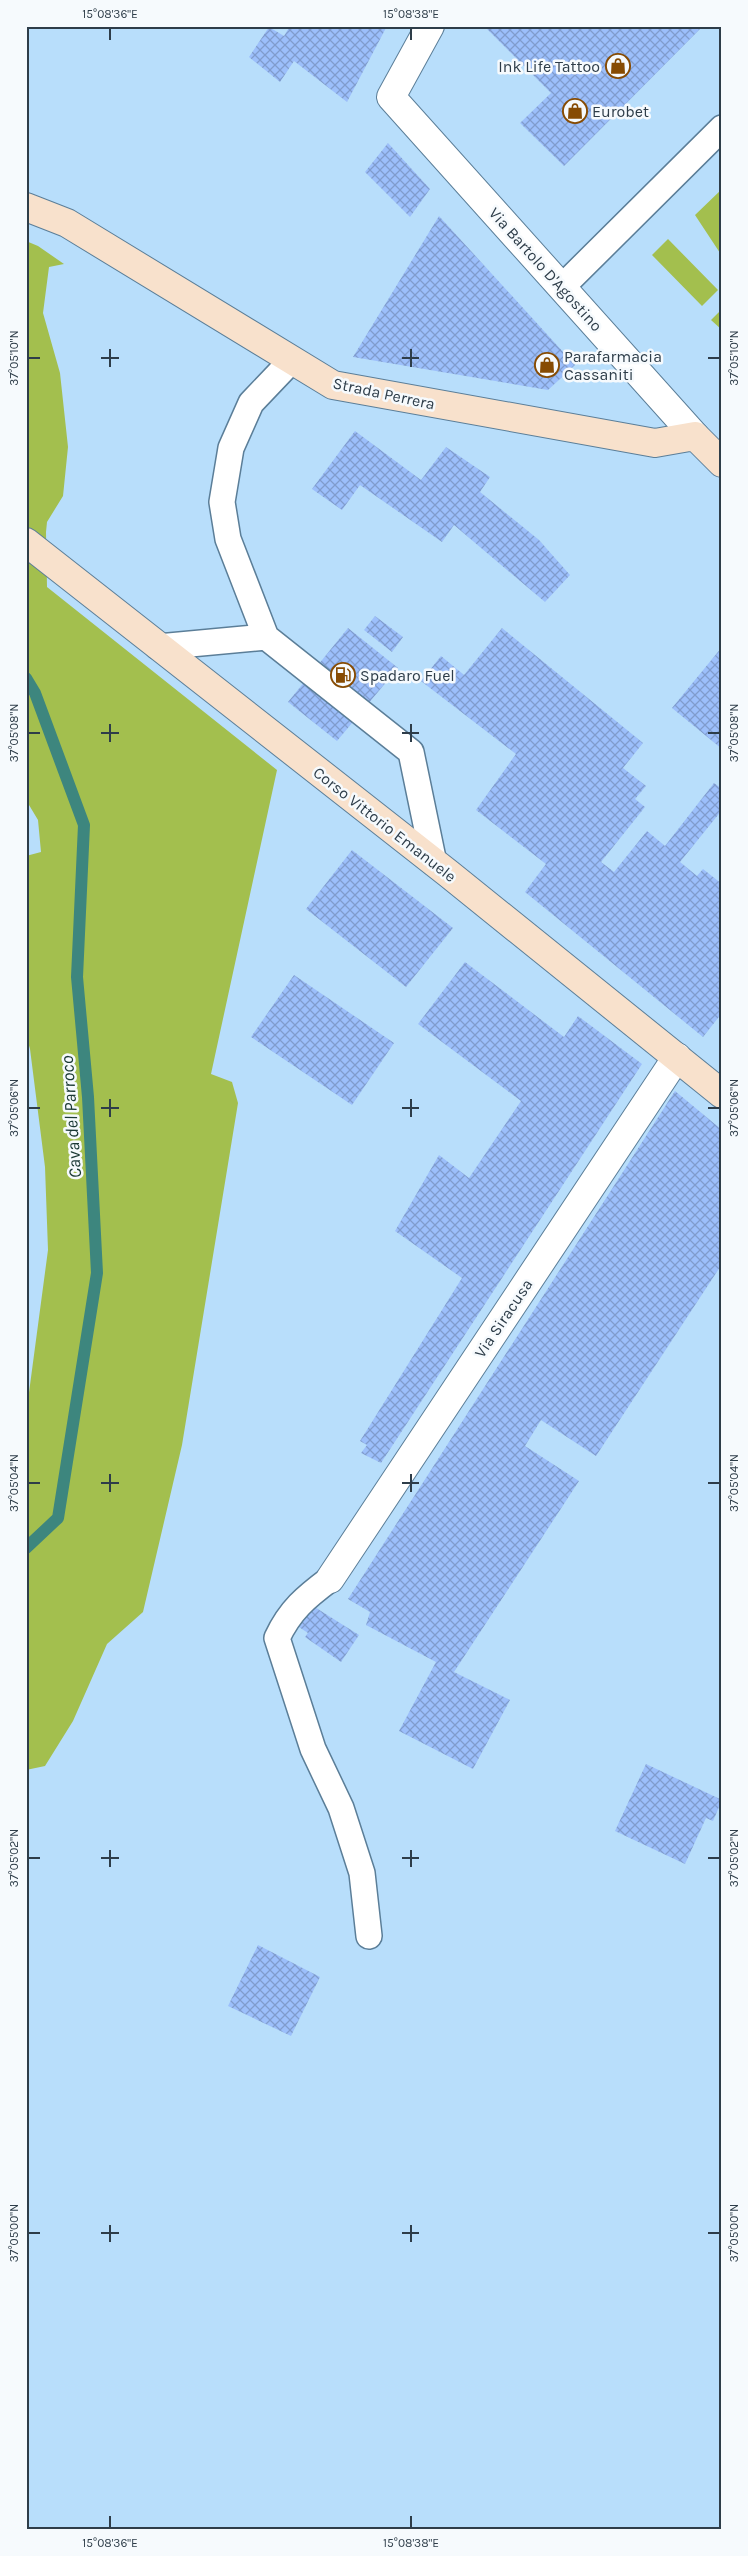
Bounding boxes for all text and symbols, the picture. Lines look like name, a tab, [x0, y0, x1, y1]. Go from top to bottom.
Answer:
text: 15°08'36"E	[82, 7, 138, 21]
text: 15°08'38"E	[383, 7, 439, 21]
shop icon: Ink Life Tattoo	[605, 53, 631, 79]
place label: Ink Life Tattoo	[498, 57, 600, 76]
shop icon: Eurobet	[562, 98, 588, 124]
place label: Eurobet	[592, 102, 649, 121]
street label: Via Bartolo D'Agostino	[485, 204, 606, 335]
text: 37°05'10"N	[7, 330, 21, 386]
text: 37°05'10"N	[727, 330, 741, 386]
place label: Parafarmacia Cassaniti	[564, 347, 662, 384]
shop icon: Parafarmacia Cassaniti	[534, 352, 560, 378]
street label: Strada Perrera	[331, 373, 437, 414]
fuel station icon: Spadaro Fuel	[330, 662, 356, 688]
place label: Spadaro Fuel	[360, 666, 455, 685]
text: 37°05'08"N	[7, 704, 21, 762]
text: 37°05'08"N	[727, 704, 741, 762]
street label: Corso Vittorio Emanuele	[310, 763, 460, 886]
water label: Cava del Parroco	[56, 1055, 86, 1179]
text: 37°05'06"N	[7, 1079, 21, 1137]
text: 37°05'06"N	[727, 1079, 741, 1137]
street label: Via Siracusa	[470, 1275, 537, 1361]
text: 37°05'04"N	[7, 1454, 21, 1512]
text: 37°05'04"N	[727, 1454, 741, 1512]
text: 37°05'02"N	[7, 1829, 21, 1887]
text: 37°05'02"N	[727, 1829, 741, 1887]
text: 37°05'00"N	[7, 2204, 21, 2262]
text: 37°05'00"N	[727, 2204, 741, 2262]
text: 15°08'36"E	[82, 2536, 138, 2550]
text: 15°08'38"E	[383, 2536, 439, 2550]

